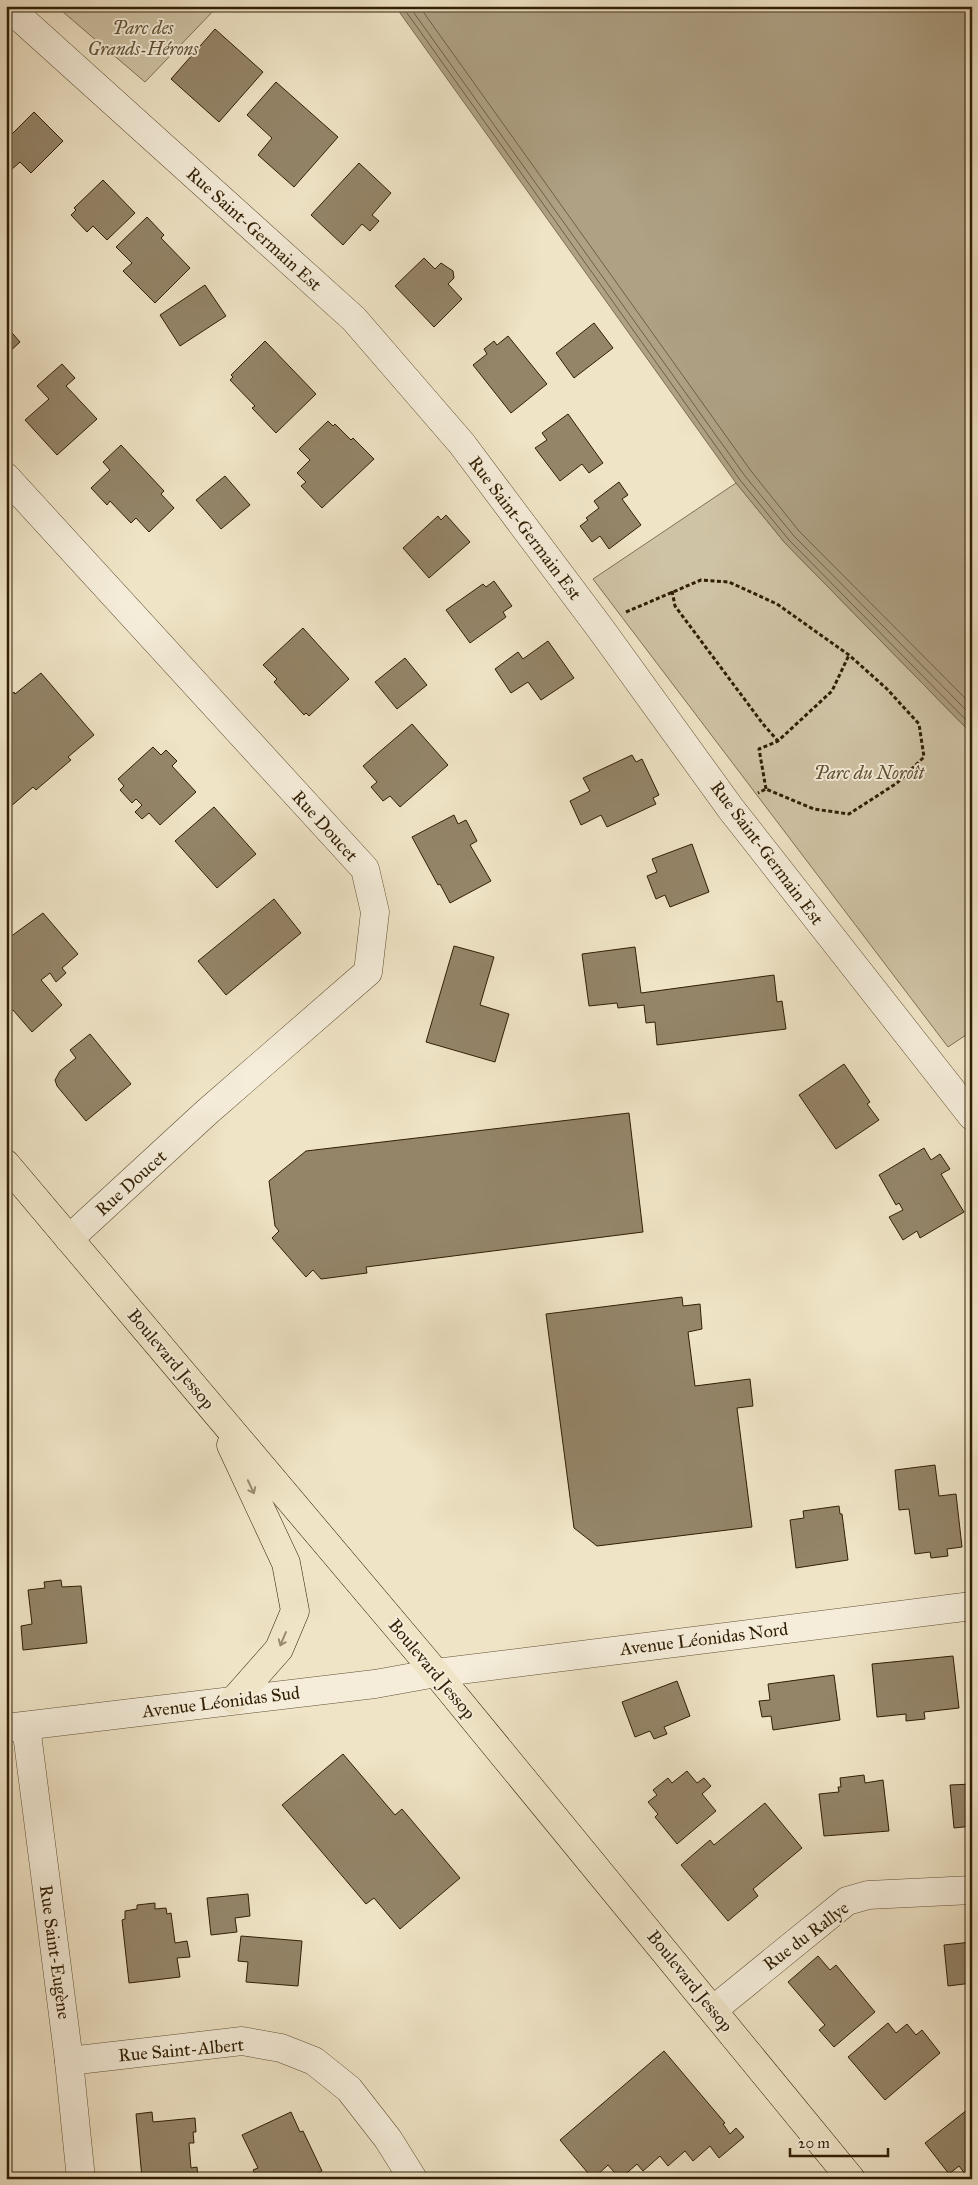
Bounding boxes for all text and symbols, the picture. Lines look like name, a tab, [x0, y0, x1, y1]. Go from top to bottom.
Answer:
park label: Parc des Grands-Hérons	[88, 17, 199, 60]
street label: Rue Saint-Germain Est	[182, 163, 327, 296]
street label: Rue Saint-Germain Est	[464, 452, 587, 605]
park label: Parc du Noroît	[814, 762, 926, 784]
street label: Rue Saint-Germain Est	[706, 777, 829, 930]
street label: Rue Doucet	[287, 786, 363, 867]
street label: Rue Doucet	[91, 1145, 172, 1221]
street label: Boulevard Jessop	[122, 1304, 219, 1414]
one-way arrow	[246, 1479, 256, 1494]
street label: Boulevard Jessop	[383, 1614, 480, 1724]
street label: Avenue Léonidas Nord	[618, 1618, 789, 1660]
one-way arrow	[278, 1631, 288, 1646]
street label: Avenue Léonidas Sud	[140, 1681, 301, 1723]
street label: Rue Saint-Eugène	[34, 1883, 75, 2021]
street label: Rue du Rallye	[759, 1897, 853, 1975]
street label: Boulevard Jessop	[641, 1926, 738, 2037]
street label: Rue Saint-Albert	[117, 2033, 245, 2066]
scale bar	[790, 2125, 888, 2157]
text: 20 m	[798, 2134, 830, 2152]

